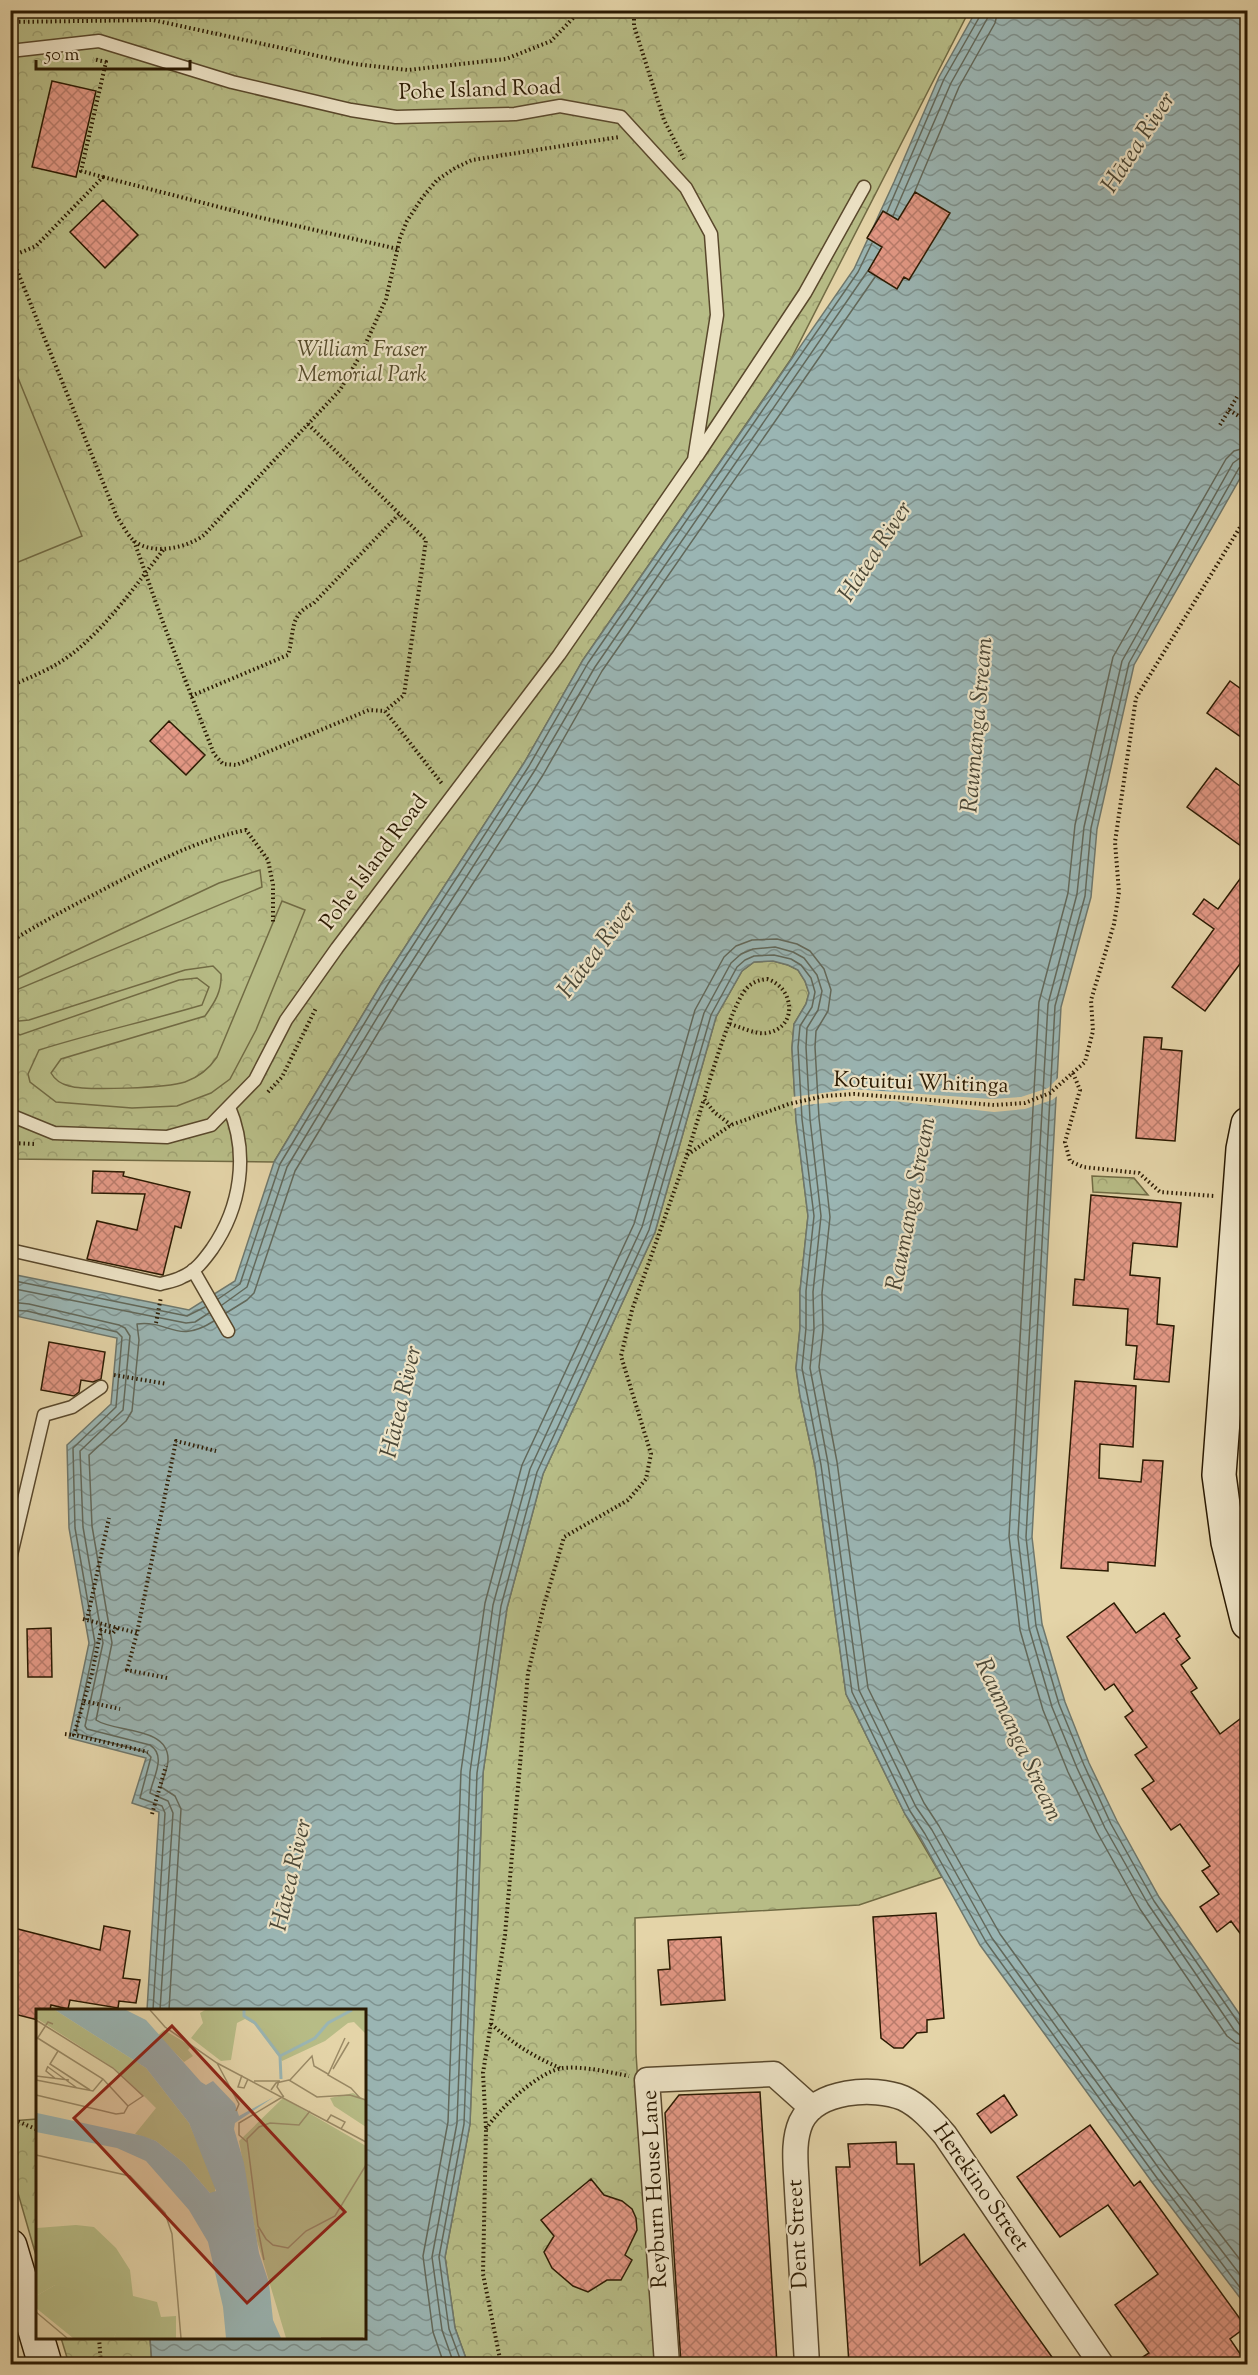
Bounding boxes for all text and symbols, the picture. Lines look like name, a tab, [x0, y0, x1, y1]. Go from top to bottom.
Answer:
scale bar	[36, 33, 190, 71]
text: 50 m	[44, 43, 80, 69]
street label: Pohe Island Road	[398, 72, 562, 110]
water label: Hātea River	[1094, 85, 1185, 200]
park label: William Fraser Memorial Park	[297, 335, 427, 392]
water label: Hātea River	[831, 494, 922, 609]
water label: Raumanga Stream	[953, 636, 1003, 814]
street label: Pohe Island Road	[313, 788, 437, 938]
water label: Hātea River	[550, 894, 646, 1006]
street label: Kotuitui Whitinga	[833, 1065, 1009, 1103]
water label: Raumanga Stream	[878, 1114, 946, 1294]
water label: Hātea River	[373, 1342, 432, 1461]
water label: Raumanga Stream	[965, 1653, 1071, 1827]
water label: Hātea River	[263, 1815, 322, 1934]
inset map	[36, 2009, 366, 2339]
street label: Reyburn House Lane	[635, 2089, 677, 2289]
street label: Herekino Street	[924, 2117, 1037, 2259]
street label: Dent Street	[780, 2178, 818, 2290]

